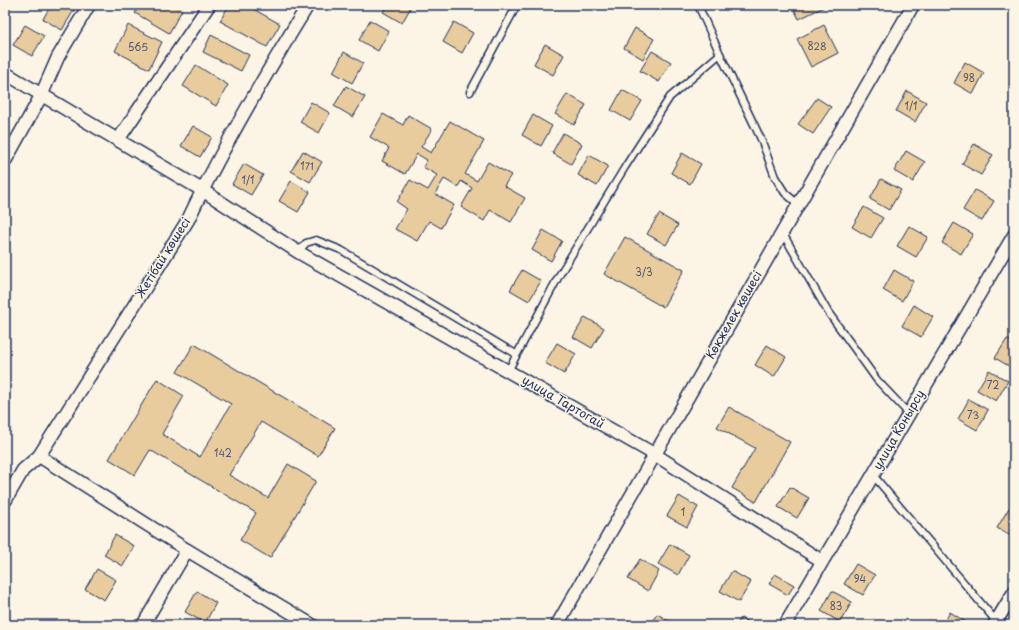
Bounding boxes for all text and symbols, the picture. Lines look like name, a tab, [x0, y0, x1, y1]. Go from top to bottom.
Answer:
house number: 828	[808, 38, 827, 53]
house number: 565	[128, 39, 148, 54]
house number: 98	[963, 70, 975, 85]
house number: 1/1	[904, 98, 918, 113]
house number: 171	[300, 158, 314, 173]
house number: 1/1	[241, 172, 255, 187]
street label: Жетібай көшесі	[130, 214, 194, 301]
house number: 3/3	[635, 264, 653, 279]
street label: Көкжелек көшесі	[701, 267, 766, 362]
street label: улица Тартогай	[519, 370, 608, 432]
house number: 72	[987, 377, 999, 392]
street label: улица Конырсу	[868, 386, 928, 473]
house number: 73	[967, 407, 979, 422]
house number: 142	[214, 445, 232, 460]
house number: 1	[681, 504, 685, 519]
house number: 94	[854, 571, 867, 586]
house number: 83	[830, 598, 842, 613]

